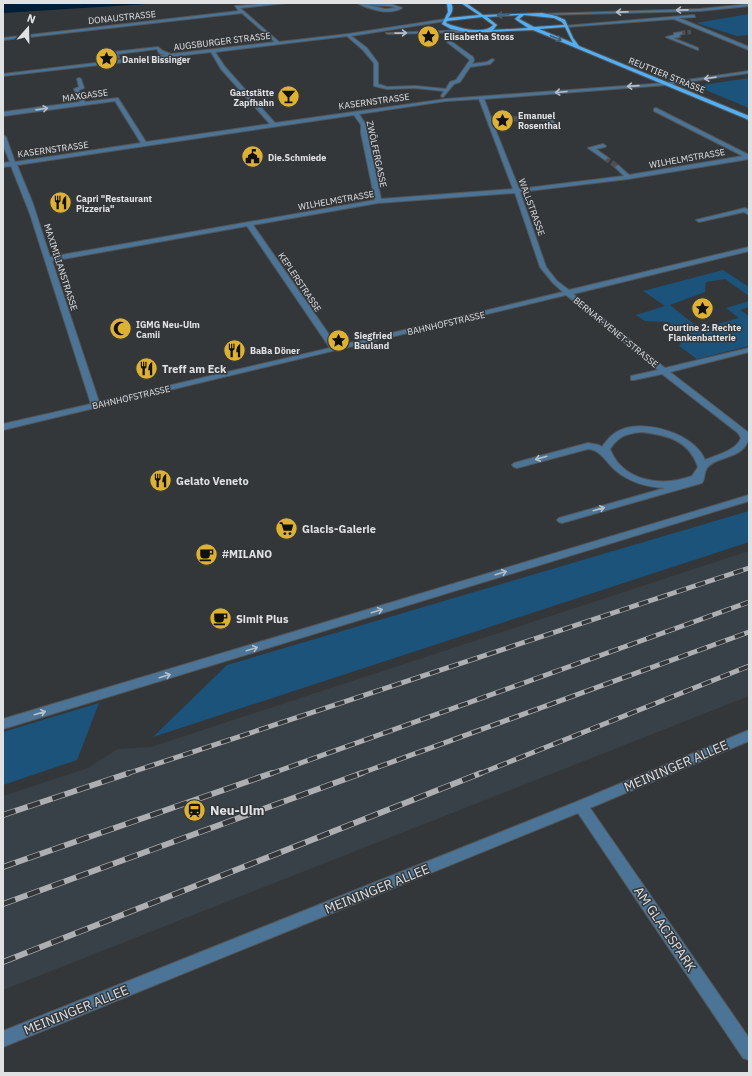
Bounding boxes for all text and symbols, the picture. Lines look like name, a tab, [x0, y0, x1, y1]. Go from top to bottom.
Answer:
one-way arrow	[676, 7, 689, 14]
north arrow	[8, 8, 48, 48]
street label: DONAUSTRASSE	[88, 8, 156, 26]
one-way arrow	[616, 8, 629, 16]
text: N	[25, 11, 38, 27]
one-way arrow	[497, 12, 510, 19]
place icon: Elisabetha Stoss	[416, 23, 442, 49]
one-way arrow	[394, 29, 407, 37]
street label: AUGSBURGER STRASSE	[173, 30, 271, 52]
place label: Elisabetha Stoss	[444, 31, 515, 42]
one-way arrow	[549, 34, 561, 42]
place icon: Daniel Bissinger	[93, 46, 119, 72]
place label: Daniel Bissinger	[122, 54, 191, 65]
street label: REUTTIER STRASSE	[627, 55, 707, 95]
one-way arrow	[704, 74, 717, 82]
one-way arrow	[627, 83, 640, 90]
bar icon: Gaststätte Zapfhahn	[276, 84, 302, 110]
street label: MAXGASSE	[61, 86, 109, 104]
place label: Gaststätte Zapfhahn	[230, 87, 274, 108]
one-way arrow	[555, 88, 568, 95]
street label: KASERNSTRASSE	[338, 91, 410, 111]
one-way arrow	[35, 105, 48, 113]
place icon: Emanuel Rosenthal	[490, 107, 516, 133]
place label: Emanuel Rosenthal	[518, 110, 561, 131]
street label: ZWÖLFERGASSE	[365, 120, 389, 188]
street label: KASERNSTRASSE	[17, 139, 89, 159]
public building icon: Die.Schmiede	[240, 144, 266, 170]
street label: WILHELMSTRASSE	[648, 146, 726, 170]
place label: Die.Schmiede	[268, 152, 326, 163]
street label: WALLSTRASSE	[517, 177, 547, 237]
street label: WILHELMSTRASSE	[297, 188, 375, 212]
restaurant icon: Capri "Restaurant Pizzeria"	[47, 190, 73, 216]
place label: Capri "Restaurant Pizzeria"	[76, 193, 153, 214]
street label: MAXIMILIANSTRASSE	[42, 222, 80, 312]
street label: KEPLERSTRASSE	[276, 250, 324, 314]
street label: BERNAR-VENET-STRASSE	[571, 294, 661, 370]
place icon: Courtine 2: Rechte Flankenbatterie	[689, 295, 715, 321]
street label: BAHNHOFSTRASSE	[406, 309, 486, 337]
mosque icon: IGMG Neu-Ulm Camii	[108, 316, 134, 342]
place label: IGMG Neu-Ulm Camii	[136, 319, 200, 340]
place label: Courtine 2: Rechte Flankenbatterie	[663, 322, 741, 343]
place icon: Siegfried Bauland	[325, 327, 351, 353]
place label: Siegfried Bauland	[354, 330, 392, 351]
restaurant icon: BaBa Döner	[221, 337, 247, 363]
place label: BaBa Döner	[250, 345, 300, 356]
restaurant icon: Treff am Eck	[134, 356, 160, 382]
place label: Treff am Eck	[162, 362, 227, 376]
street label: BAHNHOFSTRASSE	[91, 383, 171, 411]
one-way arrow	[534, 455, 547, 462]
restaurant icon: Gelato Veneto	[148, 468, 174, 494]
place label: Gelato Veneto	[176, 474, 249, 488]
one-way arrow	[593, 505, 606, 512]
supermarket icon: Glacis-Galerie	[273, 516, 299, 542]
place label: Glacis-Galerie	[302, 522, 376, 536]
cafe icon: #MILANO	[194, 541, 220, 567]
place label: #MILANO	[222, 547, 272, 561]
one-way arrow	[494, 569, 507, 576]
cafe icon: Simit Plus	[208, 606, 234, 632]
one-way arrow	[370, 607, 383, 614]
place label: Simit Plus	[236, 612, 289, 626]
one-way arrow	[246, 645, 259, 652]
one-way arrow	[159, 671, 171, 679]
one-way arrow	[34, 709, 47, 716]
street label: MEININGER ALLEE	[621, 736, 731, 796]
station icon: Neu-Ulm	[182, 797, 208, 823]
place label: Neu-Ulm	[210, 802, 264, 819]
street label: MEININGER ALLEE	[322, 860, 432, 918]
street label: AM GLACISPARK	[630, 883, 700, 975]
street label: MEININGER ALLEE	[21, 981, 131, 1039]

